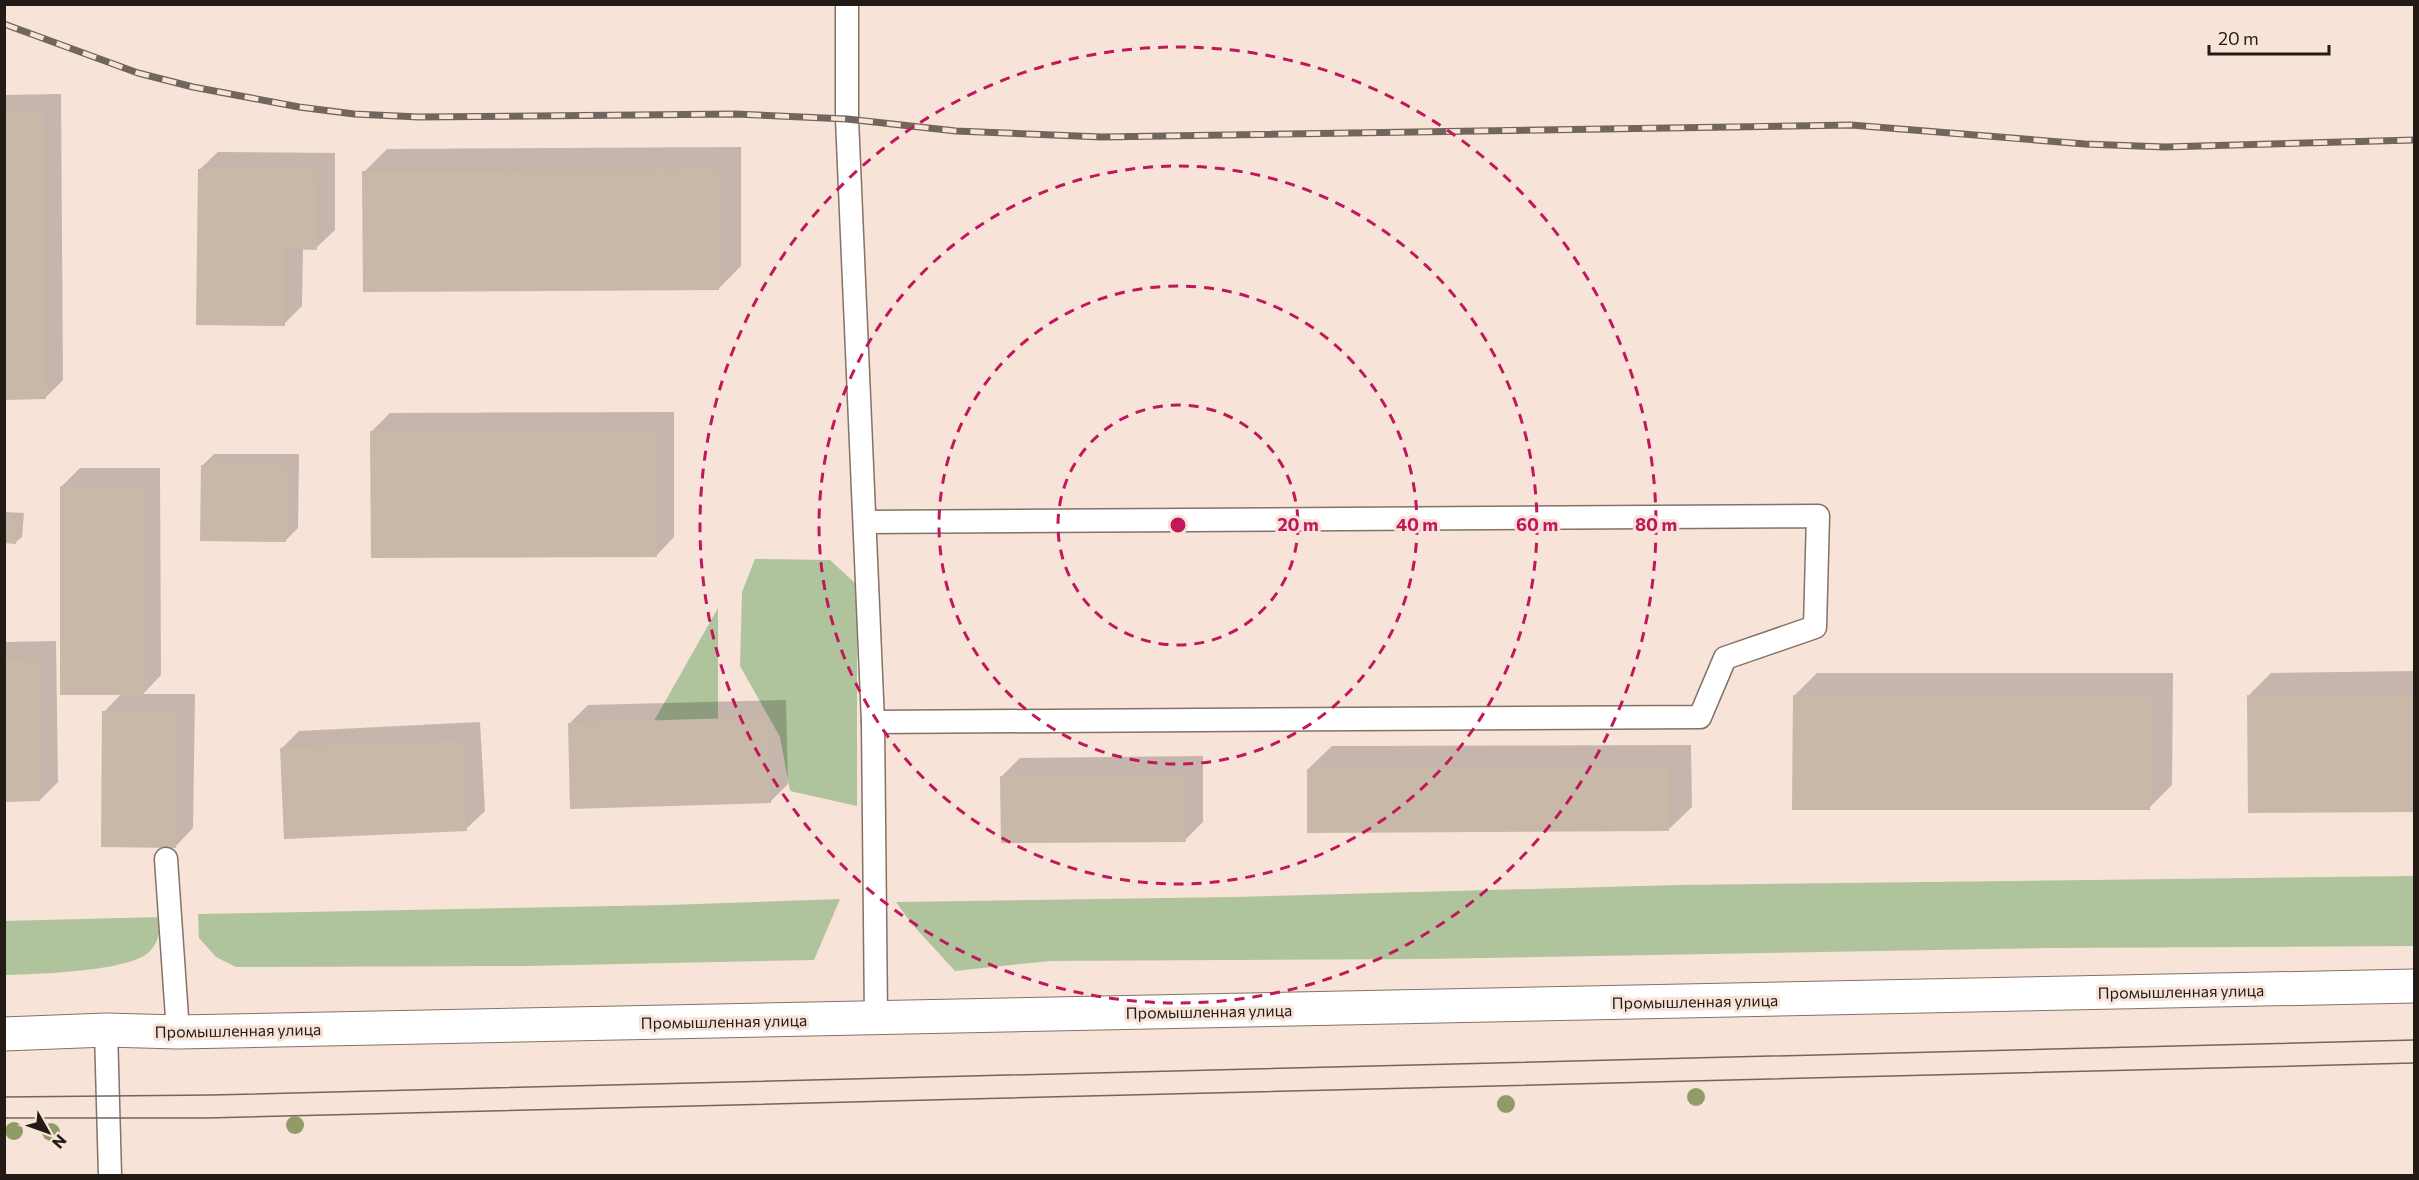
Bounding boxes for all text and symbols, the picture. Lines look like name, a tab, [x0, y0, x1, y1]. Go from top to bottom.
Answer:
scale bar	[2209, 18, 2329, 56]
text: 20 m	[2218, 27, 2259, 49]
text: 20 m	[1277, 513, 1319, 535]
text: 40 m	[1396, 513, 1438, 535]
text: 60 m	[1516, 513, 1558, 535]
text: 80 m	[1635, 513, 1677, 535]
centre of rings	[1168, 515, 1188, 535]
street label: Промышленная улица	[2098, 980, 2264, 1002]
street label: Промышленная улица	[1612, 990, 1778, 1012]
street label: Промышленная улица	[1126, 1000, 1292, 1022]
street label: Промышленная улица	[641, 1010, 807, 1032]
street label: Промышленная улица	[155, 1019, 321, 1041]
north arrow	[18, 1102, 78, 1162]
text: N	[49, 1131, 71, 1153]

